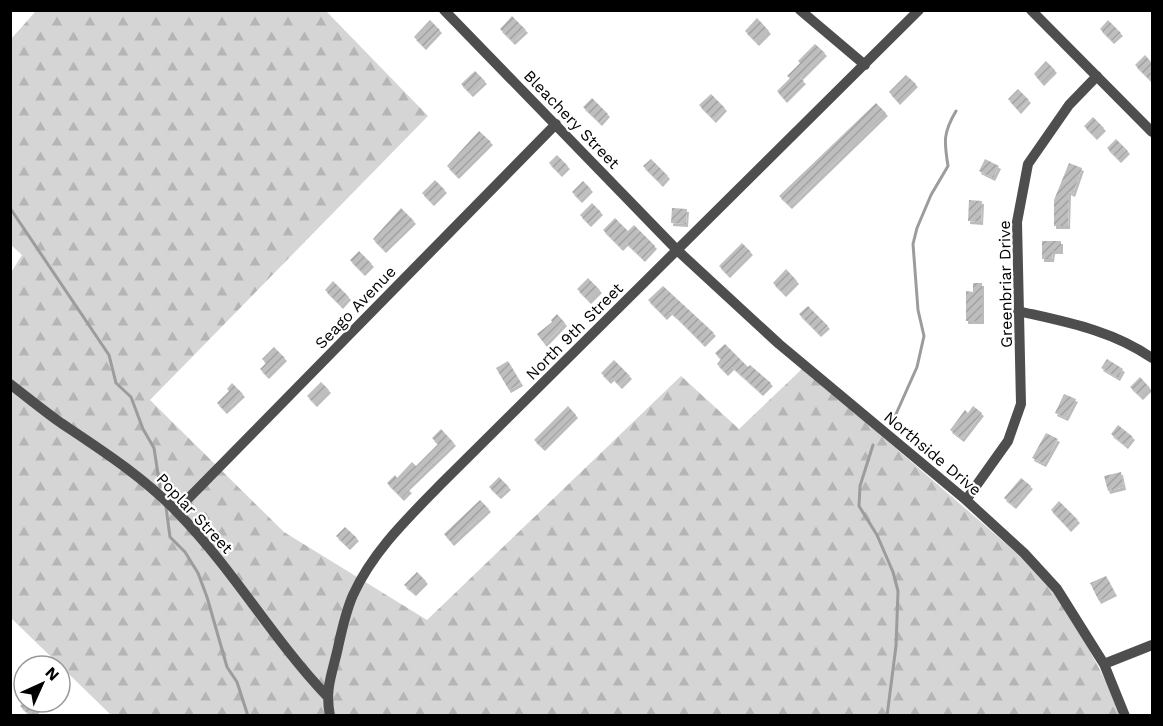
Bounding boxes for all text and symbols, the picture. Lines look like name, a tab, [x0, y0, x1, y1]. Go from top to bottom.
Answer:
street label: Bleachery Street	[520, 66, 624, 173]
street label: Greenbriar Drive	[995, 220, 1016, 348]
street label: Seago Avenue	[311, 262, 400, 353]
street label: North 9th Street	[522, 279, 627, 384]
street label: Northside Drive	[880, 407, 985, 500]
street label: Poplar Street	[153, 469, 237, 558]
north arrow	[12, 654, 72, 714]
text: N	[41, 663, 63, 685]

